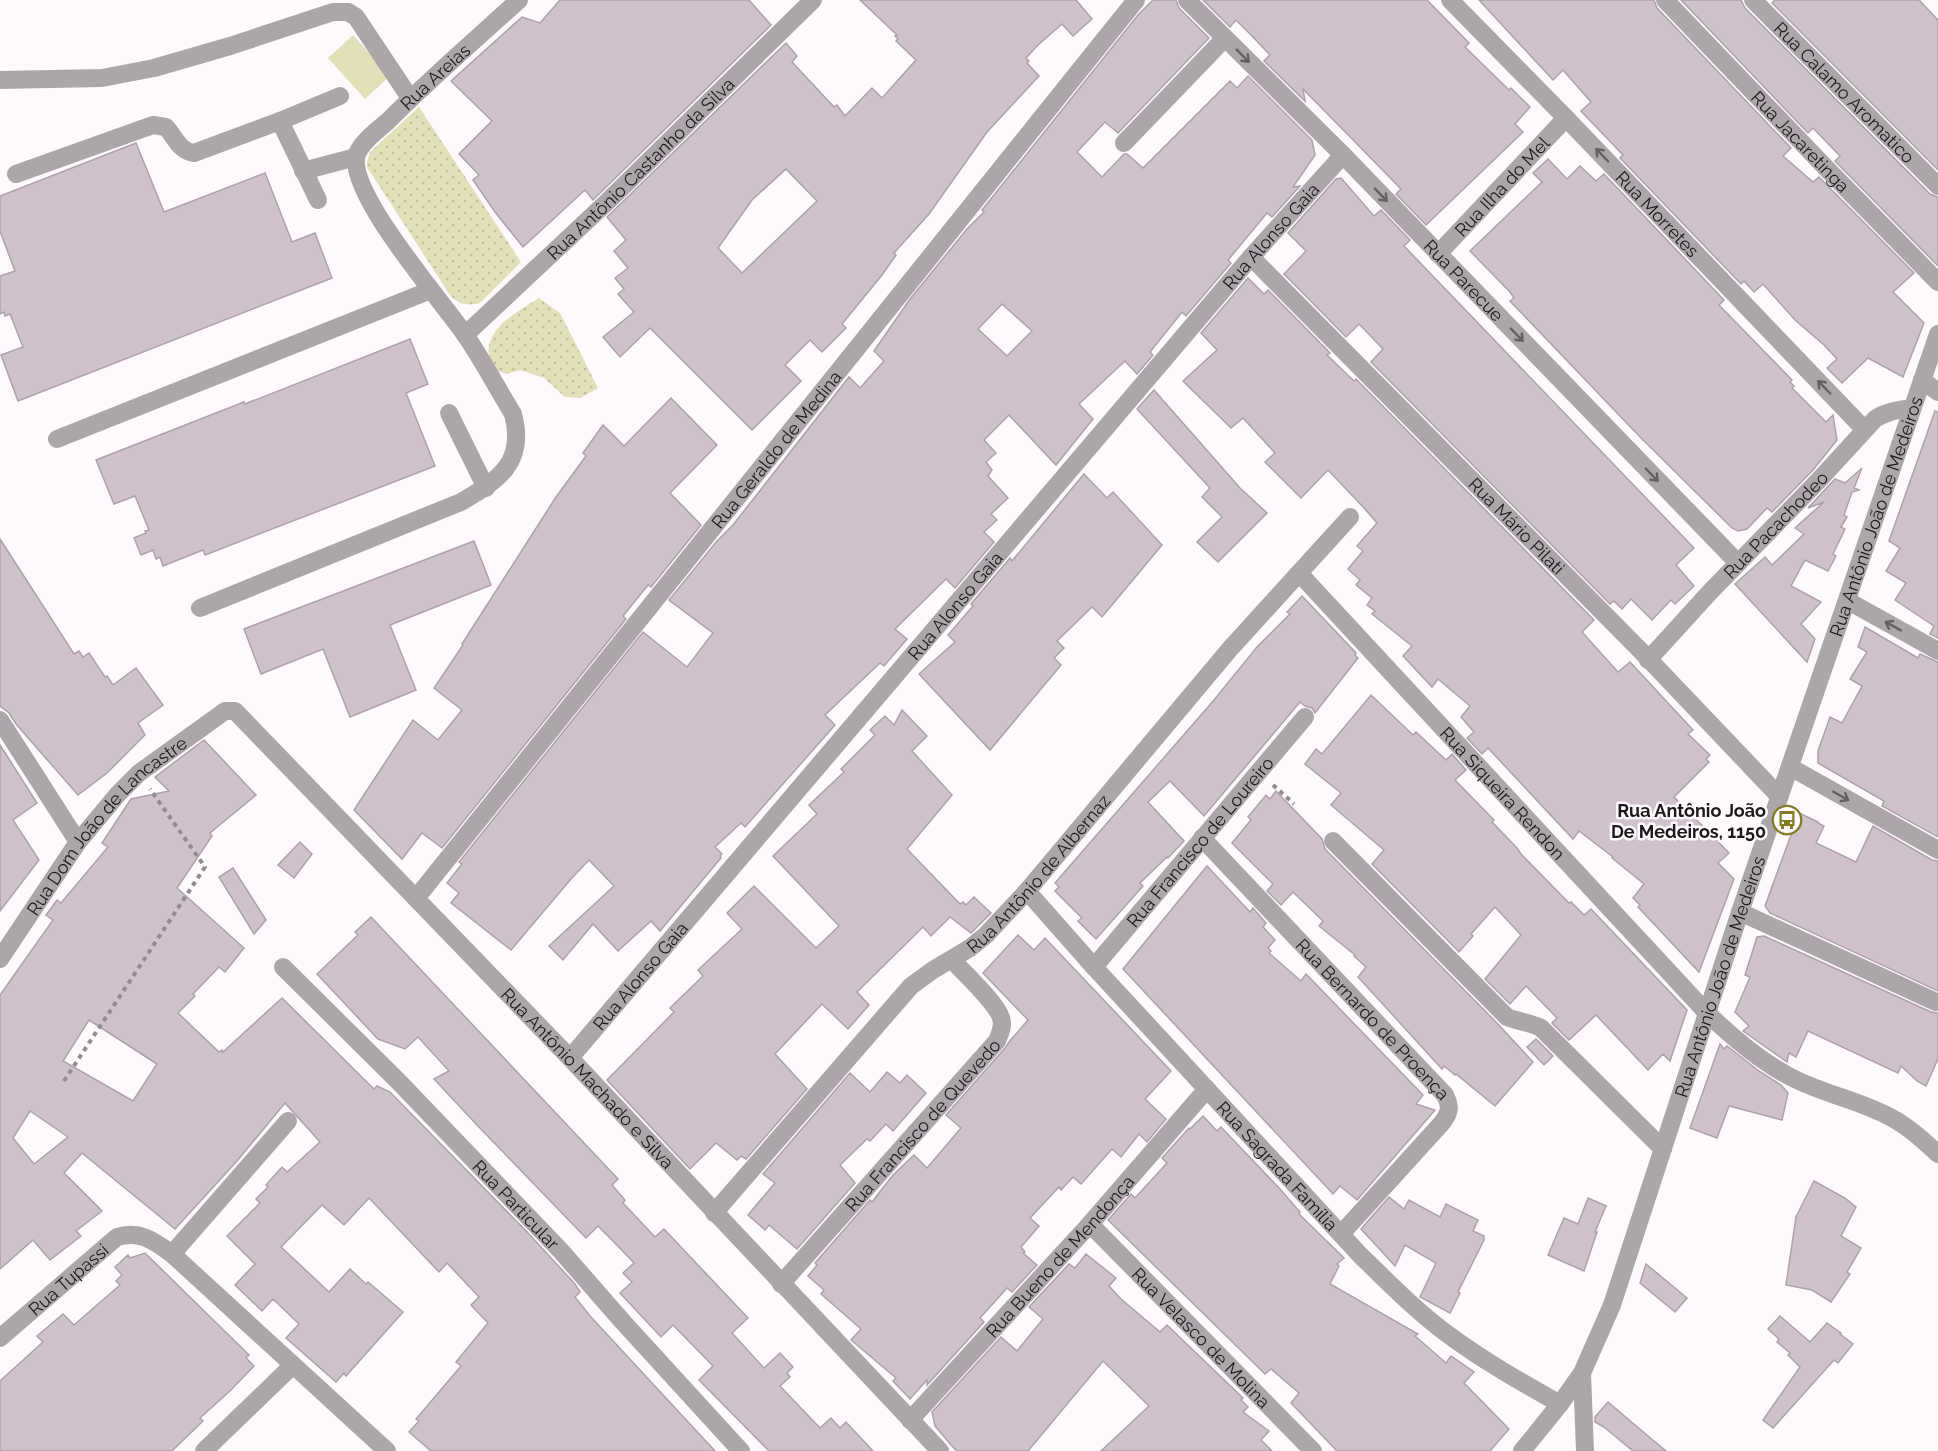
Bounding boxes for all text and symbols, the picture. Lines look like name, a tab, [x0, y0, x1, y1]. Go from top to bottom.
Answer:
street label: Rua Calamo Aromatico	[1770, 17, 1920, 167]
street label: Rua Areias	[396, 39, 474, 114]
one-way arrow	[1236, 49, 1251, 64]
street label: Rua Antônio Castanho da Silva	[542, 73, 738, 263]
street label: Rua Jacaretinga	[1747, 86, 1854, 196]
street label: Rua Ilha do Mel	[1450, 132, 1554, 240]
one-way arrow	[1595, 148, 1609, 163]
street label: Rua Morretes	[1612, 166, 1704, 261]
street label: Rua Alonso Gaia	[1218, 179, 1323, 293]
one-way arrow	[1374, 187, 1388, 202]
street label: Rua Parecue	[1420, 235, 1509, 326]
one-way arrow	[1509, 327, 1524, 342]
street label: Rua Geraldo de Medina	[707, 366, 845, 532]
one-way arrow	[1817, 380, 1831, 395]
street label: Rua Antônio João de Medeiros	[1825, 393, 1927, 639]
one-way arrow	[1645, 467, 1660, 482]
street label: Rua Pacachodeo	[1719, 467, 1832, 582]
street label: Rua Mário Pilati	[1465, 473, 1569, 578]
street label: Rua Alonso Gaia	[903, 547, 1006, 664]
one-way arrow	[1885, 620, 1902, 632]
street label: Rua Siqueira Rendon	[1436, 722, 1570, 864]
street label: Rua Dom João de Lancastre	[22, 731, 191, 919]
street label: Rua Francisco de Loureiro	[1122, 752, 1278, 931]
street label: Rua Antônio de Albernaz	[962, 790, 1114, 957]
one-way arrow	[1831, 791, 1849, 802]
place label: Rua Antônio João De Medeiros, 1150	[1611, 800, 1766, 842]
bus stop icon: Rua Antônio João De Medeiros, 1150	[1771, 804, 1803, 836]
street label: Rua Antônio João de Medeiros	[1670, 853, 1769, 1100]
street label: Rua Alonso Gaia	[588, 918, 692, 1034]
street label: Rua Bernardo de Proença	[1292, 934, 1454, 1104]
street label: Rua Antônio Machado e Silva	[497, 983, 679, 1173]
street label: Rua Francisco de Quevedo	[840, 1034, 1005, 1215]
street label: Rua Sagrada Família	[1213, 1097, 1343, 1235]
street label: Rua Particular	[469, 1155, 564, 1254]
street label: Rua Bueno de Mendonça	[981, 1171, 1138, 1341]
street label: Rua Tupassi	[24, 1239, 112, 1319]
street label: Rua Velasco de Molina	[1128, 1263, 1275, 1412]

